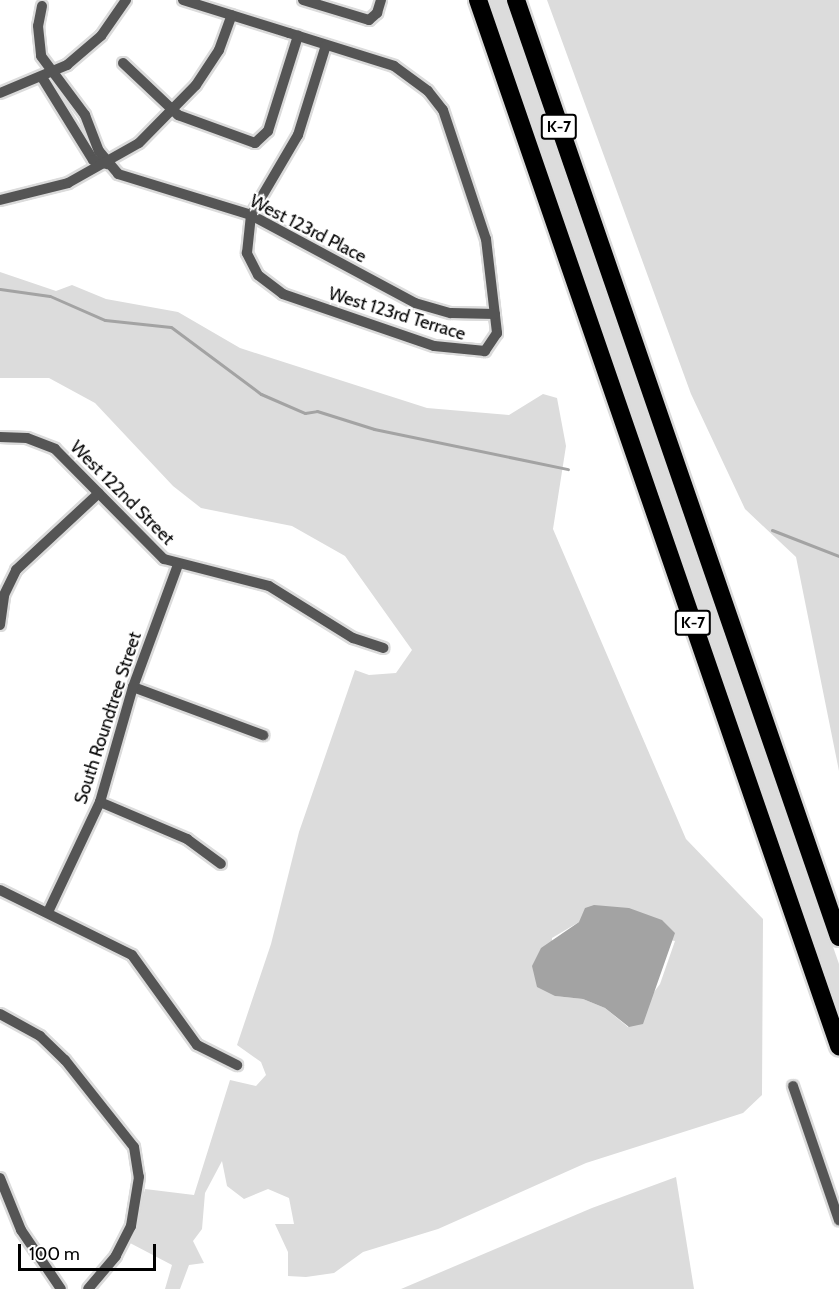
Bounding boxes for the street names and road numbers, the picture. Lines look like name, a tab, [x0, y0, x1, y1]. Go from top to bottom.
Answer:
road number: K-7	[540, 114, 578, 140]
street label: West 123rd Place	[246, 190, 370, 268]
street label: West 123rd Terrace	[326, 283, 468, 345]
street label: West 122nd Street	[66, 437, 178, 549]
road number: K-7	[674, 610, 712, 636]
street label: South Roundtree Street	[70, 629, 146, 807]

